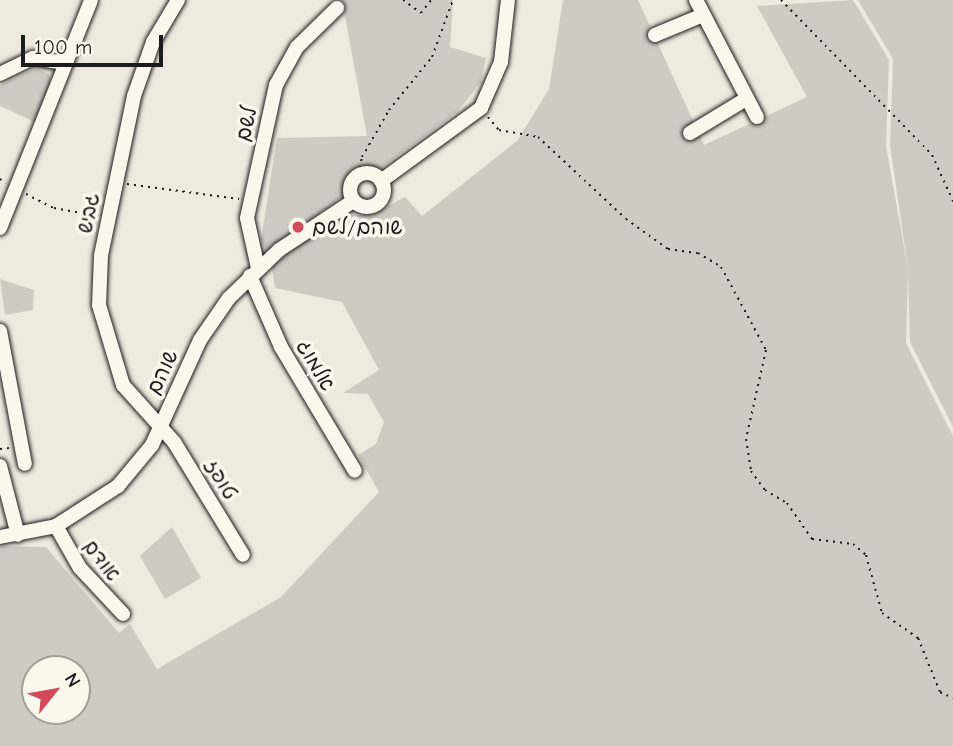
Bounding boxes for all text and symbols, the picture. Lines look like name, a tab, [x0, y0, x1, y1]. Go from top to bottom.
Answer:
scale bar	[24, 21, 166, 65]
text: 100 m	[34, 35, 92, 59]
street label: לשם	[230, 104, 262, 144]
street label: גביש	[72, 191, 104, 235]
place label: שוהם/לשם	[312, 214, 402, 240]
marker: שוהם/לשם	[290, 219, 306, 235]
street label: אלמוג	[291, 335, 341, 395]
street label: שוהם	[141, 346, 183, 398]
street label: טופז	[199, 454, 243, 504]
street label: אודם	[78, 534, 126, 586]
north arrow	[21, 655, 91, 725]
text: N	[60, 669, 85, 691]

